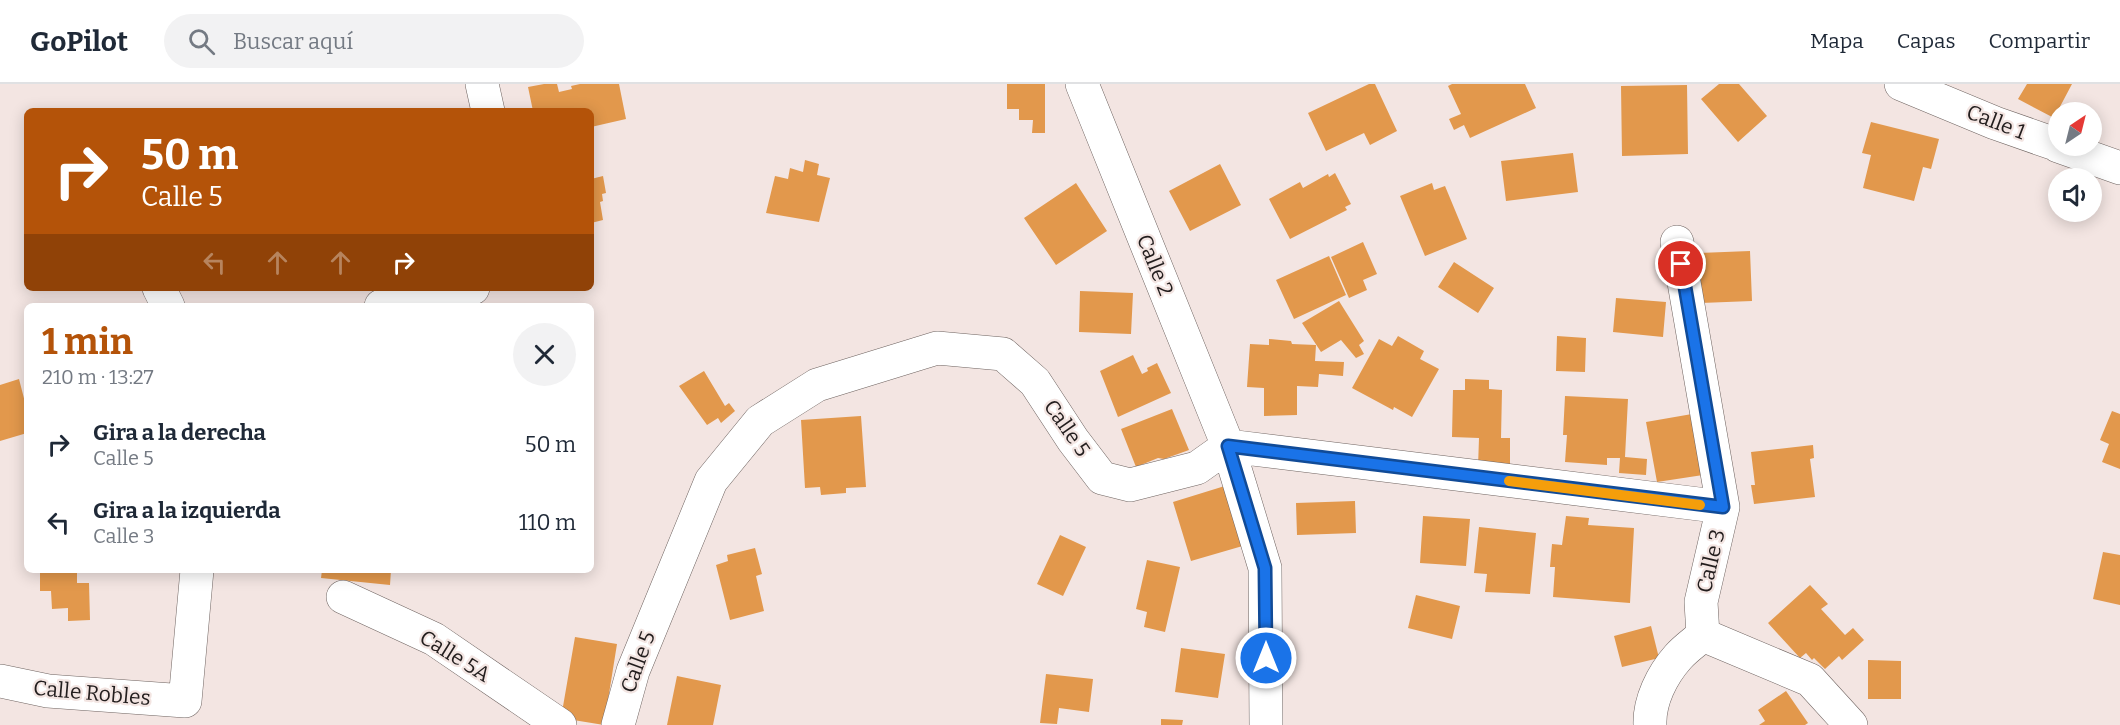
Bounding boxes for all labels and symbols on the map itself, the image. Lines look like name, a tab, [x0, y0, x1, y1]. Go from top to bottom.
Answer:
street label: Calle 1	[1963, 99, 2030, 145]
north arrow	[2048, 102, 2102, 156]
street label: Calle 2	[1131, 231, 1179, 299]
pin	[1655, 238, 1706, 289]
street label: Calle 5	[1038, 394, 1096, 462]
street label: Calle 3	[1691, 527, 1731, 595]
street label: Calle 5A	[415, 624, 495, 688]
position arrow	[1234, 626, 1298, 690]
street label: Calle 5	[615, 628, 661, 696]
street label: Calle Robles	[32, 675, 152, 711]

